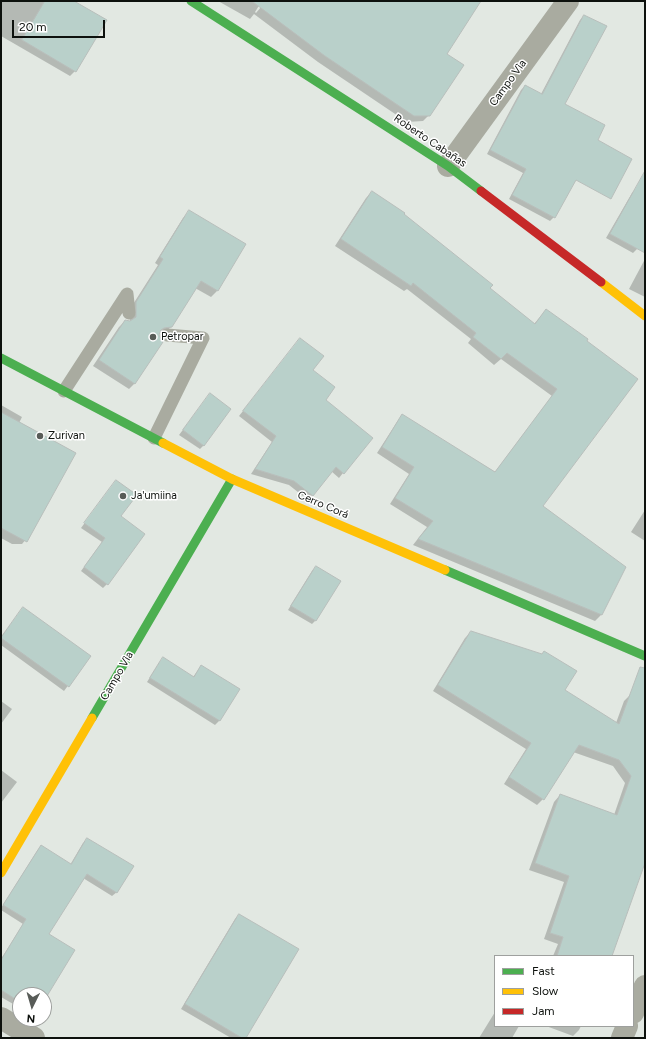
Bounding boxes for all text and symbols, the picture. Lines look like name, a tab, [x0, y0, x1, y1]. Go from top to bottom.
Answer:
scale bar	[14, 12, 107, 38]
text: 20 m	[19, 20, 47, 34]
street label: Campo Vìa	[487, 57, 529, 109]
street label: Roberto Cabañas	[391, 112, 469, 170]
place label: Petropar	[161, 330, 203, 344]
marker: Petropar	[148, 332, 158, 342]
place label: Zurivan	[48, 429, 85, 443]
marker: Zurivan	[35, 431, 45, 441]
street label: Cerro Corá	[296, 488, 350, 522]
place label: Ja'umiina	[131, 489, 177, 503]
marker: Ja'umiina	[118, 491, 128, 501]
street label: Campo Vìa	[98, 649, 136, 703]
legend	[494, 955, 634, 1027]
text: Fast	[532, 964, 555, 978]
text: Slow	[532, 984, 558, 998]
north arrow	[12, 987, 52, 1027]
text: Jam	[532, 1004, 555, 1018]
text: N	[26, 1012, 36, 1025]

